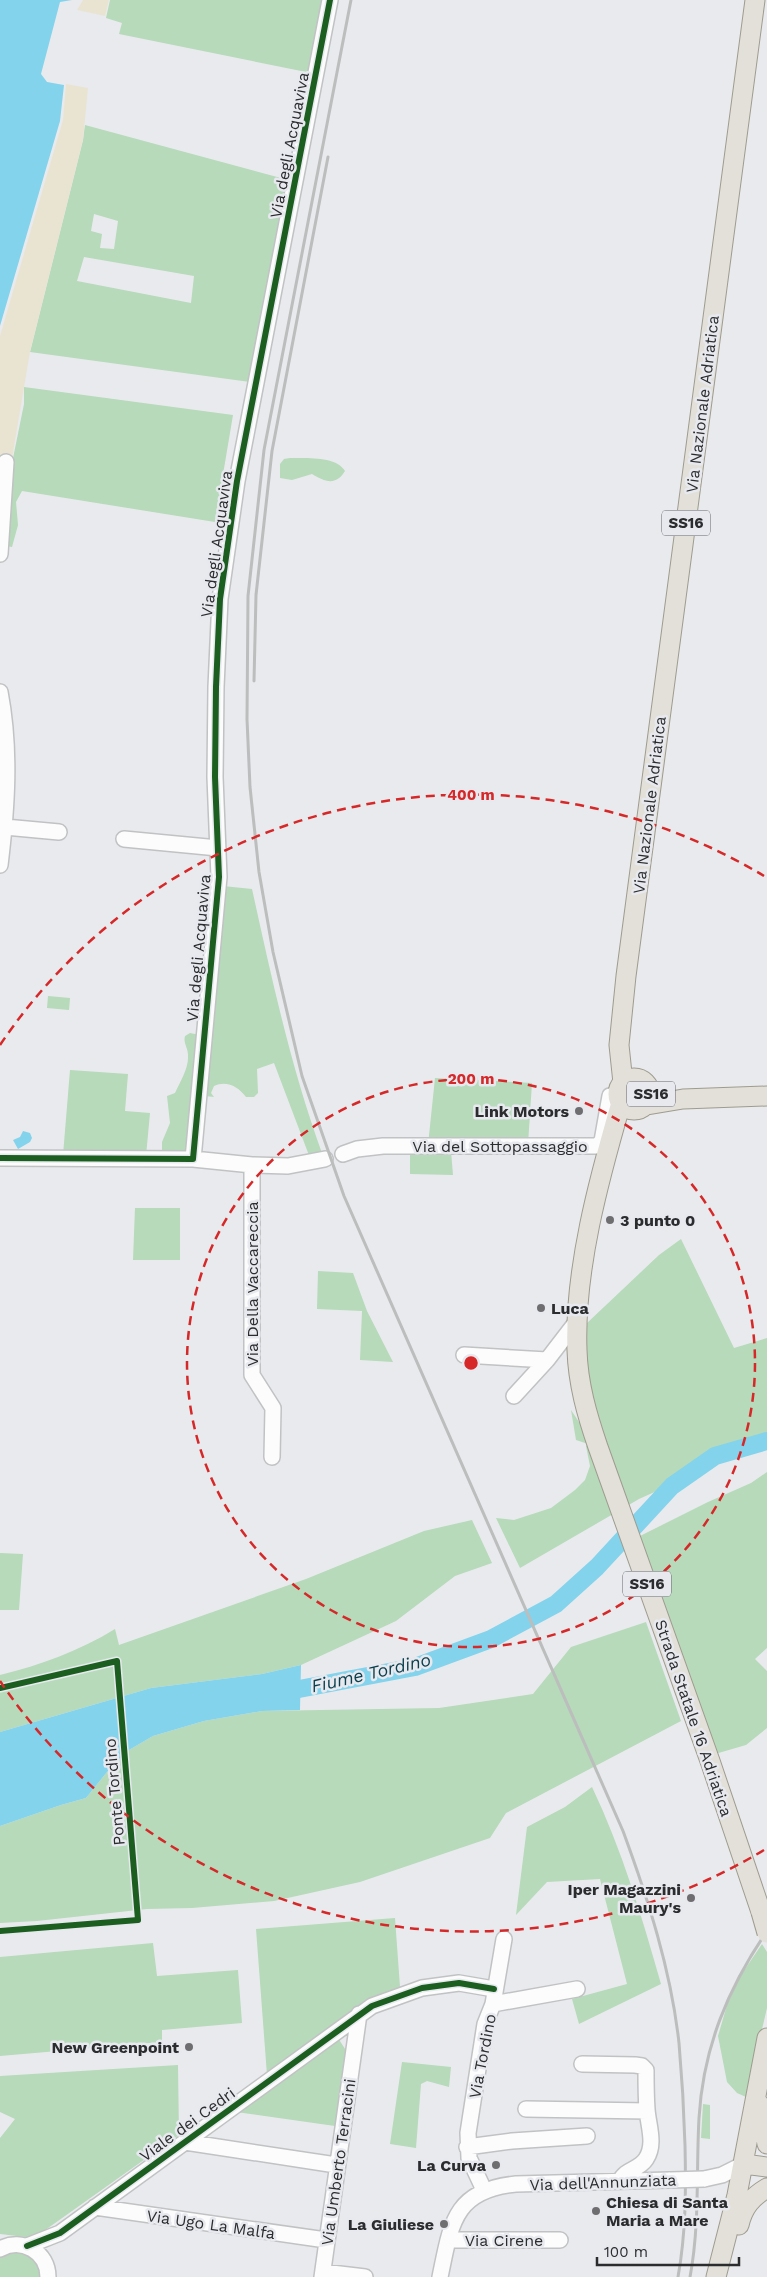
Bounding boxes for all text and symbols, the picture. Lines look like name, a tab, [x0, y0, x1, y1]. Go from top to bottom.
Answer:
street label: Via degli Acquaviva	[266, 70, 313, 220]
street label: Via Nazionale Adriatica	[682, 314, 723, 494]
street label: Via degli Acquaviva	[197, 469, 236, 619]
road number: SS16	[662, 510, 710, 536]
street label: Via Nazionale Adriatica	[629, 715, 670, 895]
text: 400 m	[447, 786, 495, 804]
street label: Via degli Acquaviva	[183, 873, 214, 1023]
text: 200 m	[448, 1070, 494, 1088]
road number: SS16	[627, 1082, 675, 1106]
place label: Link Motors	[475, 1102, 569, 1121]
marker: Link Motors	[573, 1105, 585, 1117]
street label: Via del Sottopassaggio	[412, 1137, 588, 1156]
street label: Via Della Vaccareccia	[243, 1201, 262, 1367]
place label: 3 punto 0	[620, 1211, 695, 1230]
marker: 3 punto 0	[604, 1214, 616, 1226]
place label: Luca	[551, 1299, 590, 1318]
marker: Luca	[535, 1302, 547, 1314]
centre of rings	[462, 1354, 480, 1372]
road number: SS16	[623, 1572, 671, 1596]
street label: Strada Statale 16 Adriatica	[651, 1617, 736, 1819]
water label: Fiume Tordino	[309, 1649, 433, 1696]
street label: Ponte Tordino	[100, 1738, 129, 1846]
place label: Iper Magazzini Maury's	[568, 1880, 681, 1917]
marker: Iper Magazzini Maury's	[685, 1892, 697, 1904]
street label: Via Tordino	[465, 2012, 500, 2100]
place label: New Greenpoint	[52, 2038, 179, 2057]
marker: New Greenpoint	[183, 2041, 195, 2053]
street label: Via Umberto Terracini	[317, 2077, 360, 2247]
street label: Viale dei Cedri	[136, 2083, 239, 2165]
place label: La Curva	[417, 2156, 487, 2175]
marker: La Curva	[490, 2159, 502, 2171]
street label: Via dell'Annunziata	[529, 2170, 677, 2195]
place label: Chiesa di Santa Maria a Mare	[606, 2193, 729, 2230]
marker: Chiesa di Santa Maria a Mare	[590, 2205, 602, 2217]
street label: Via Ugo La Malfa	[145, 2206, 276, 2243]
place label: La Giuliese	[348, 2215, 434, 2234]
marker: La Giuliese	[438, 2218, 450, 2230]
street label: Via Cirene	[465, 2231, 543, 2250]
scale bar	[597, 2234, 740, 2266]
text: 100 m	[604, 2243, 648, 2261]

